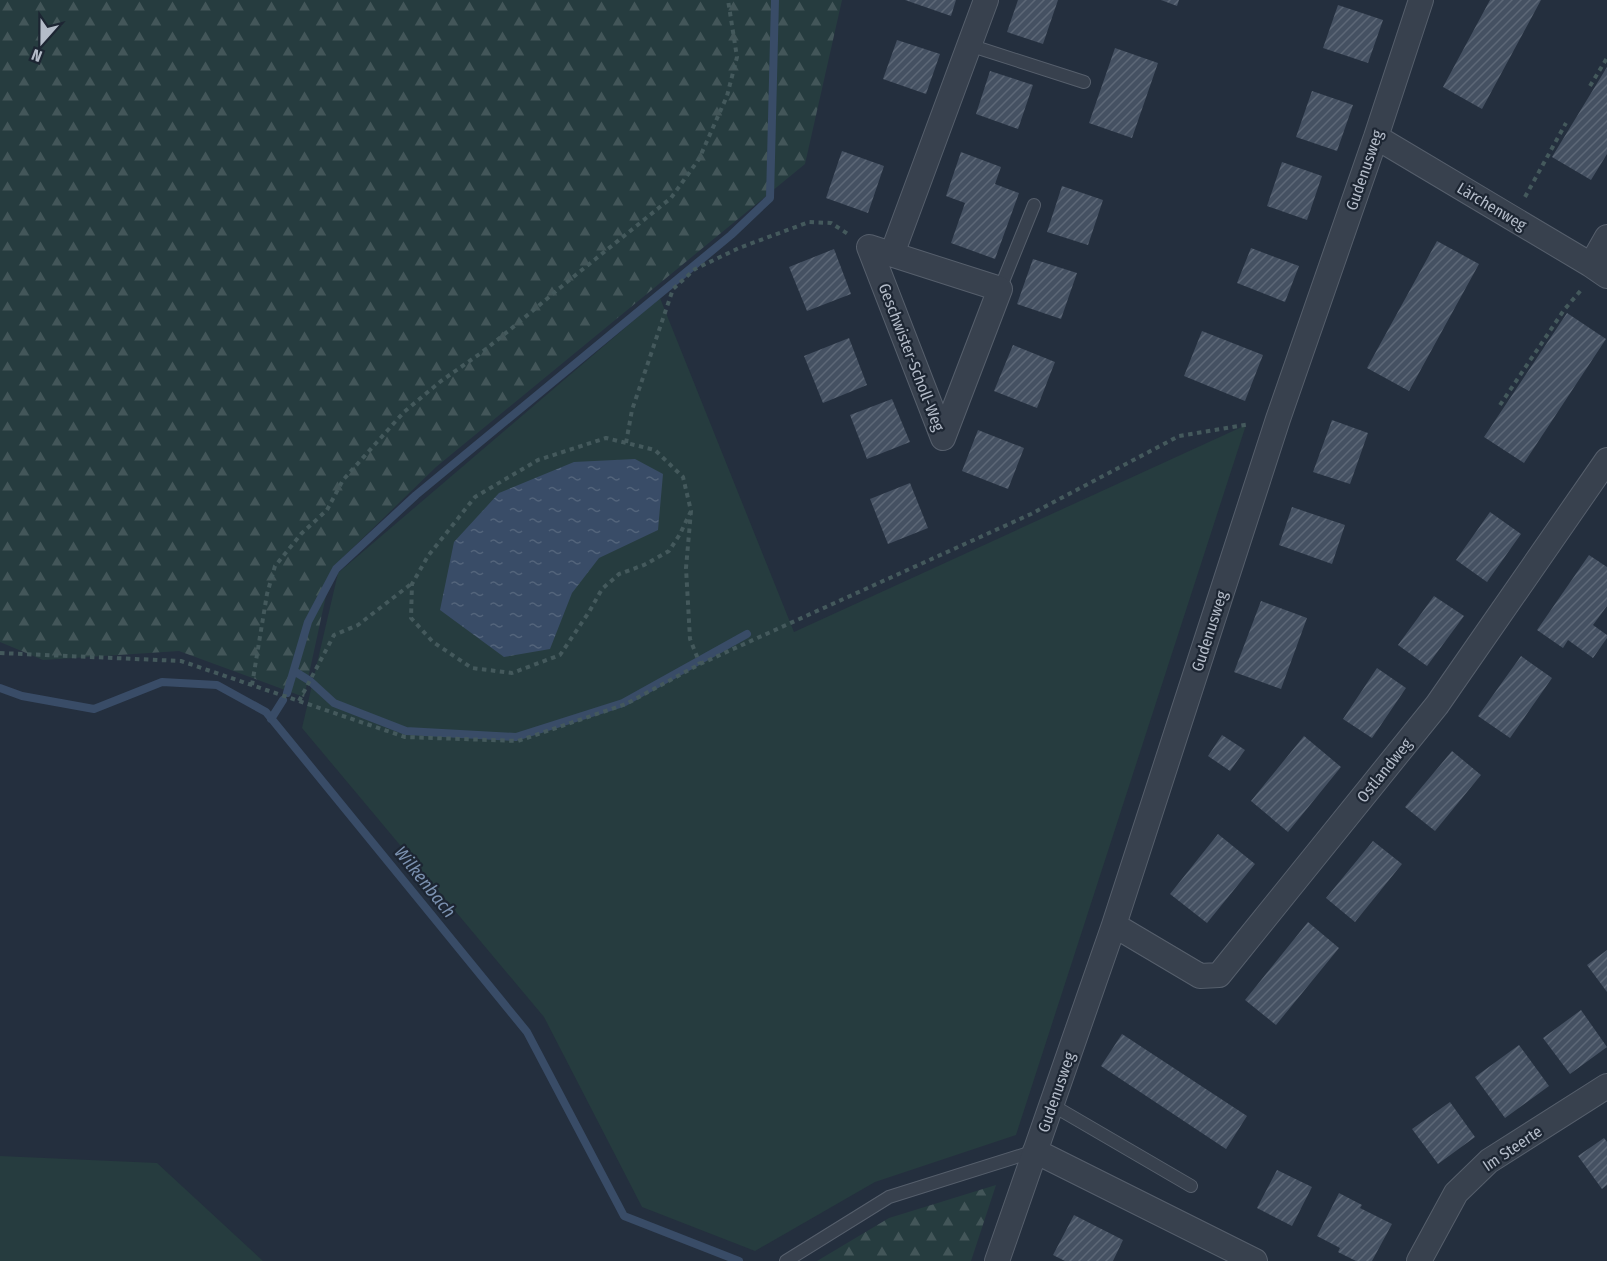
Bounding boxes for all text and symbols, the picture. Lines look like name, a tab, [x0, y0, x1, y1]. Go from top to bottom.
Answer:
north arrow	[12, 12, 72, 72]
text: N	[29, 45, 45, 66]
street label: Gudenusweg	[1342, 127, 1387, 213]
street label: Lärchenweg	[1454, 178, 1530, 235]
street label: Geschwister-Scholl-Weg	[875, 281, 949, 434]
street label: Gudenusweg	[1188, 588, 1232, 674]
street label: Ostlandweg	[1353, 734, 1416, 806]
water label: Wilkenbach	[390, 842, 460, 922]
street label: Gudenusweg	[1034, 1049, 1079, 1135]
street label: Im Steerte	[1479, 1122, 1546, 1175]

